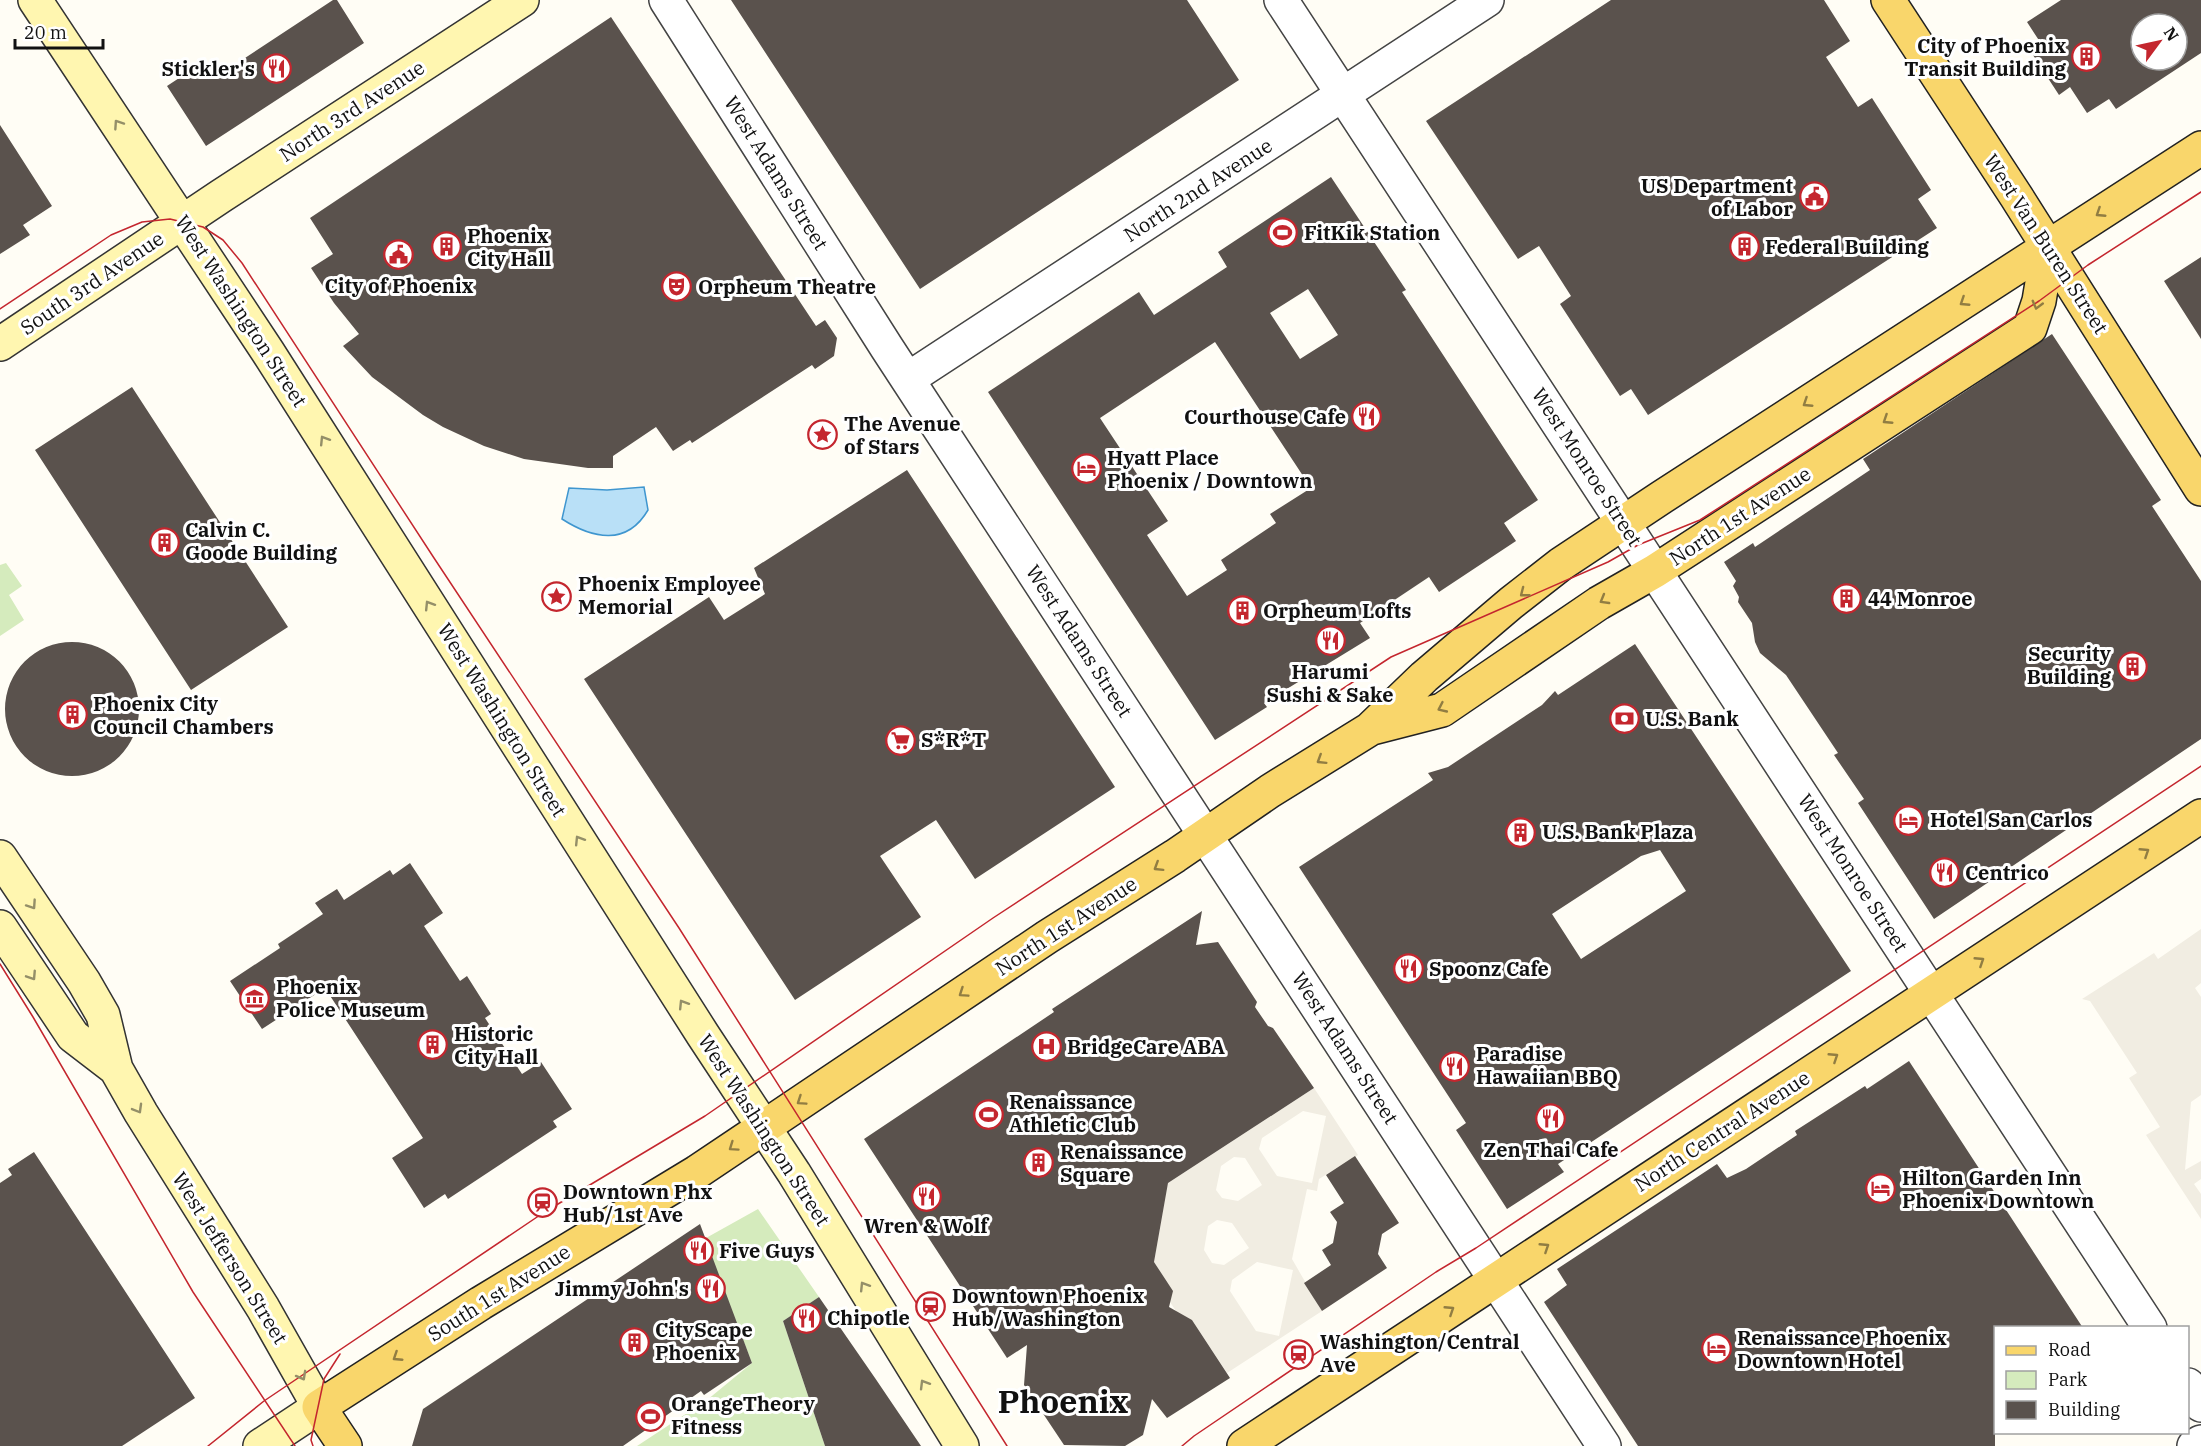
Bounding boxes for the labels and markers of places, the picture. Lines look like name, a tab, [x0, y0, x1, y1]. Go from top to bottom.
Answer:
place label: City of Phoenix Transit Building	[1904, 32, 2066, 82]
building icon: City of Phoenix Transit Building	[2071, 41, 2103, 73]
restaurant icon: Stickler's	[260, 53, 292, 85]
place label: Stickler's	[161, 55, 255, 82]
place label: US Department of Labor	[1641, 172, 1794, 222]
public building icon: US Department of Labor	[1798, 181, 1830, 213]
sports icon: FitKik Station	[1267, 217, 1299, 249]
place label: FitKik Station	[1304, 219, 1440, 246]
place label: Phoenix City Hall	[467, 222, 551, 272]
building icon: Phoenix City Hall	[430, 231, 462, 263]
building icon: Federal Building	[1728, 231, 1760, 263]
place label: Federal Building	[1765, 233, 1929, 260]
public building icon: City of Phoenix	[383, 239, 415, 271]
theatre icon: Orpheum Theatre	[661, 271, 693, 303]
place label: City of Phoenix	[324, 272, 474, 299]
place label: Orpheum Theatre	[698, 273, 876, 300]
restaurant icon: Courthouse Cafe	[1351, 401, 1383, 433]
place label: Courthouse Cafe	[1184, 403, 1346, 430]
place label: The Avenue of Stars	[844, 410, 961, 460]
place icon: The Avenue of Stars	[807, 419, 839, 451]
place label: Hyatt Place Phoenix / Downtown	[1107, 444, 1313, 494]
hotel icon: Hyatt Place Phoenix / Downtown	[1070, 453, 1102, 485]
place label: Calvin C. Goode Building	[185, 516, 337, 566]
building icon: Calvin C. Goode Building	[148, 526, 180, 558]
place label: Phoenix Employee Memorial	[578, 570, 761, 620]
place icon: Phoenix Employee Memorial	[541, 580, 573, 612]
building icon: 44 Monroe	[1831, 583, 1863, 615]
place label: 44 Monroe	[1868, 585, 1972, 612]
building icon: Orpheum Lofts	[1226, 595, 1258, 627]
place label: Orpheum Lofts	[1263, 597, 1411, 624]
restaurant icon: Harumi Sushi & Sake	[1314, 625, 1346, 657]
place label: Security Building	[2027, 640, 2112, 690]
building icon: Security Building	[2116, 650, 2148, 682]
place label: Harumi Sushi & Sake	[1266, 658, 1394, 708]
place label: Phoenix City Council Chambers	[93, 690, 274, 740]
building icon: Phoenix City Council Chambers	[56, 699, 88, 731]
bank icon: U.S. Bank	[1608, 703, 1640, 735]
place label: U.S. Bank	[1645, 705, 1739, 732]
supermarket icon: S*R*T	[884, 724, 916, 756]
place label: S*R*T	[921, 726, 986, 753]
hotel icon: Hotel San Carlos	[1893, 804, 1925, 836]
place label: Hotel San Carlos	[1930, 806, 2092, 833]
building icon: U.S. Bank Plaza	[1505, 816, 1537, 848]
place label: U.S. Bank Plaza	[1542, 818, 1694, 845]
restaurant icon: Centrico	[1928, 857, 1960, 889]
place label: Centrico	[1965, 859, 2049, 886]
restaurant icon: Spoonz Cafe	[1392, 953, 1424, 985]
place label: Spoonz Cafe	[1429, 955, 1549, 982]
place label: Phoenix Police Museum	[276, 973, 425, 1023]
museum icon: Phoenix Police Museum	[239, 982, 271, 1014]
place label: Historic City Hall	[454, 1020, 538, 1070]
building icon: Historic City Hall	[417, 1029, 449, 1061]
hospital icon: BridgeCare ABA	[1030, 1031, 1062, 1063]
place label: BridgeCare ABA	[1067, 1033, 1225, 1060]
place label: Paradise Hawaiian BBQ	[1476, 1040, 1618, 1090]
restaurant icon: Paradise Hawaiian BBQ	[1439, 1050, 1471, 1082]
place label: Renaissance Athletic Club	[1009, 1088, 1136, 1138]
sports icon: Renaissance Athletic Club	[972, 1098, 1004, 1130]
restaurant icon: Zen Thai Cafe	[1535, 1103, 1567, 1135]
place label: Zen Thai Cafe	[1483, 1136, 1619, 1163]
place label: Renaissance Square	[1060, 1138, 1184, 1188]
building icon: Renaissance Square	[1023, 1147, 1055, 1179]
place label: Hilton Garden Inn Phoenix Downtown	[1902, 1164, 2094, 1214]
hotel icon: Hilton Garden Inn Phoenix Downtown	[1865, 1173, 1897, 1205]
place label: Downtown Phx Hub/1st Ave	[563, 1178, 712, 1228]
restaurant icon: Wren & Wolf	[910, 1180, 942, 1212]
station icon: Downtown Phx Hub/1st Ave	[526, 1187, 558, 1219]
place label: Wren & Wolf	[864, 1212, 990, 1239]
restaurant icon: Five Guys	[682, 1235, 714, 1267]
place label: Five Guys	[719, 1237, 815, 1264]
restaurant icon: Jimmy John's	[694, 1273, 726, 1305]
place label: Jimmy John's	[555, 1275, 689, 1302]
place label: Downtown Phoenix Hub/Washington	[952, 1282, 1145, 1332]
station icon: Downtown Phoenix Hub/Washington	[915, 1291, 947, 1323]
restaurant icon: Chipotle	[790, 1302, 822, 1334]
place label: Chipotle	[827, 1304, 910, 1331]
place label: CityScape Phoenix	[655, 1316, 753, 1366]
place label: Renaissance Phoenix Downtown Hotel	[1737, 1324, 1947, 1374]
building icon: CityScape Phoenix	[618, 1326, 650, 1358]
place label: Washington/Central Ave	[1320, 1328, 1519, 1378]
hotel icon: Renaissance Phoenix Downtown Hotel	[1700, 1333, 1732, 1365]
station icon: Washington/Central Ave	[1283, 1338, 1315, 1370]
place label: OrangeTheory Fitness	[671, 1390, 815, 1440]
sports icon: OrangeTheory Fitness	[634, 1400, 666, 1432]

